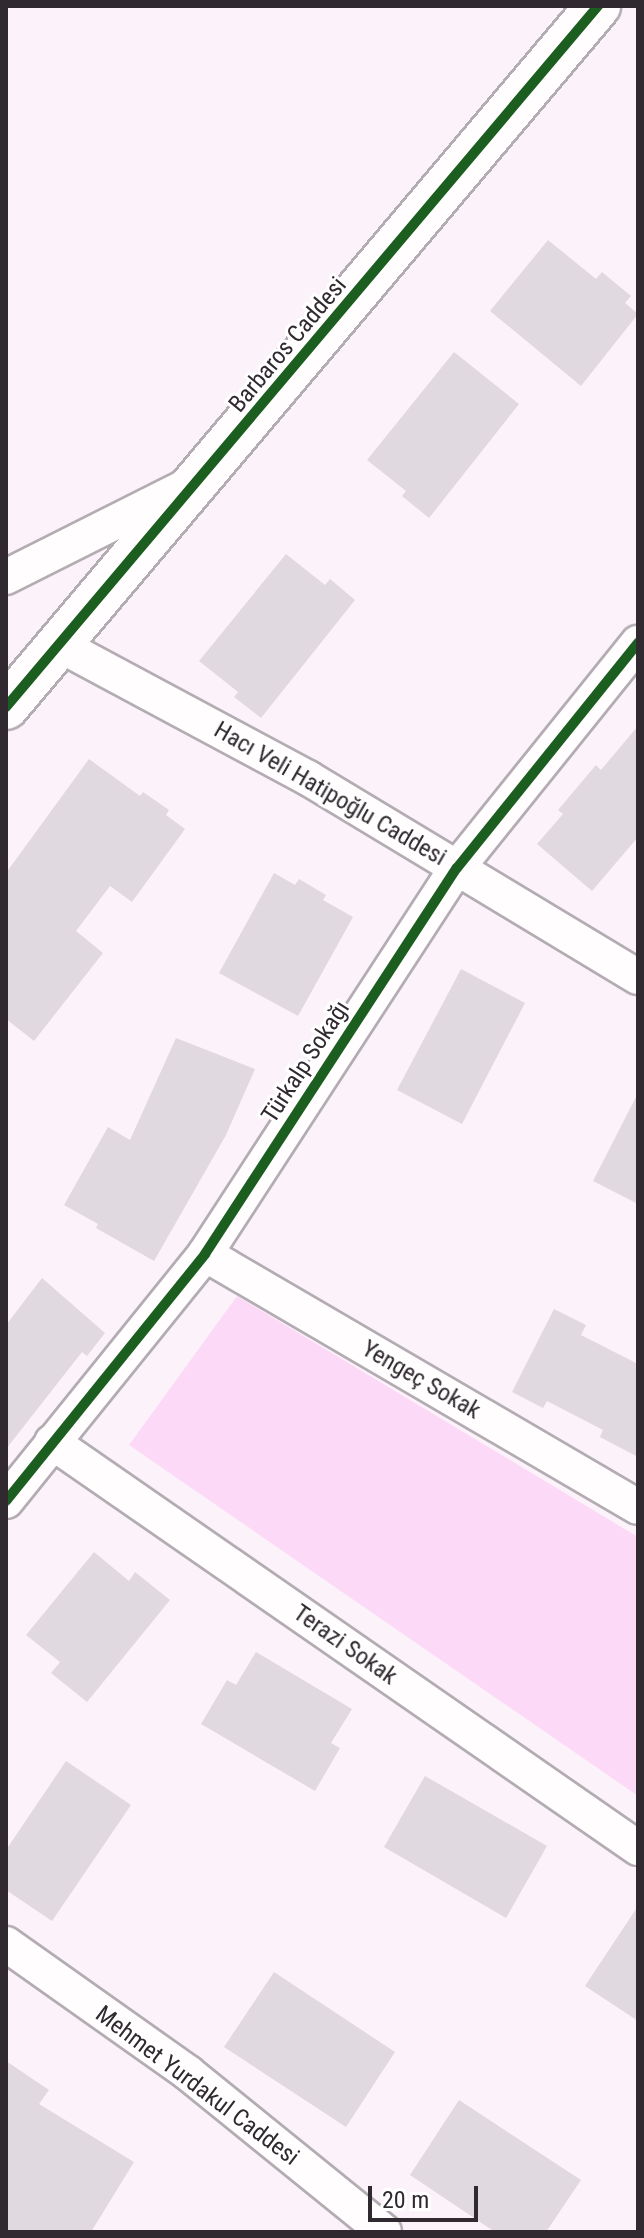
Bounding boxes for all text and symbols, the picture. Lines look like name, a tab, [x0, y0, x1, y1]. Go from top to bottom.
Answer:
street label: Barbaros Caddesi	[223, 272, 353, 418]
street label: Hacı Veli Hatipoğlu Caddesi	[209, 716, 451, 872]
street label: Türkalp Sokağı	[256, 996, 356, 1128]
street label: Yengeç Sokak	[357, 1335, 485, 1425]
street label: Terazi Sokak	[288, 1599, 402, 1691]
street label: Mehmet Yurdakul Caddesi	[90, 2000, 304, 2172]
scale bar	[372, 2170, 482, 2220]
text: 20 m	[382, 2186, 429, 2214]

